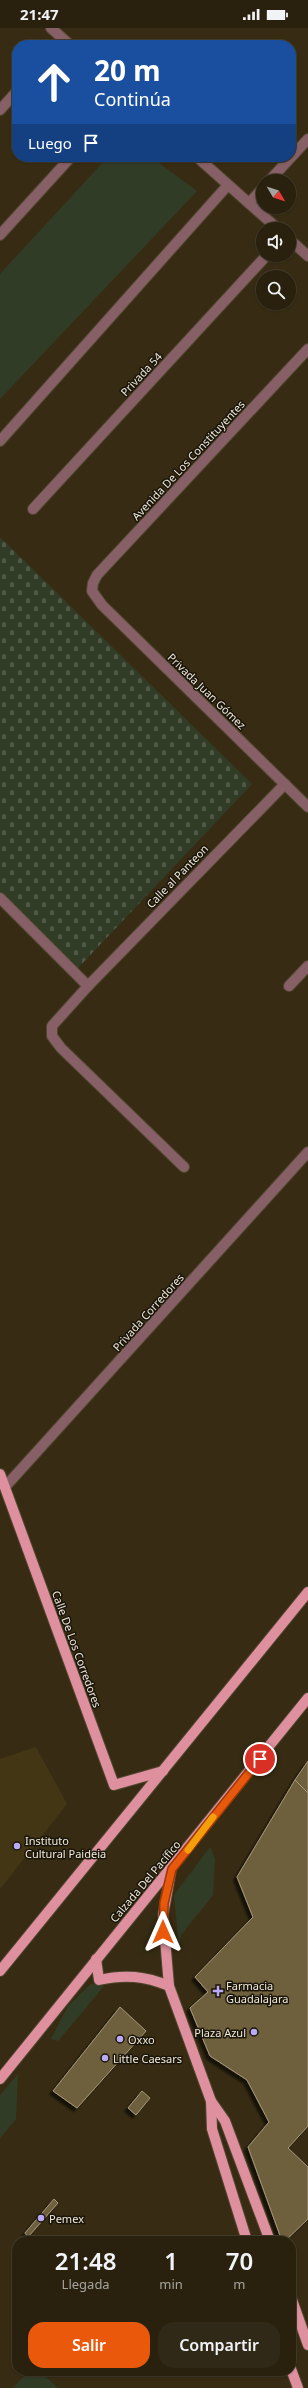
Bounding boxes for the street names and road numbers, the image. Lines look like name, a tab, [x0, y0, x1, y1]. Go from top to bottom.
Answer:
street label: Privada 54	[117, 349, 165, 399]
street label: Avenida De Los Constituyentes	[128, 397, 248, 523]
street label: Privada Juan Gómez	[165, 650, 249, 732]
street label: Calle al Panteon	[143, 841, 211, 911]
street label: Privada Corredores	[109, 1270, 187, 1354]
street label: Calle De Los Corredores	[49, 1588, 105, 1710]
street label: Calzada Del Pacífico	[106, 1837, 184, 1925]

